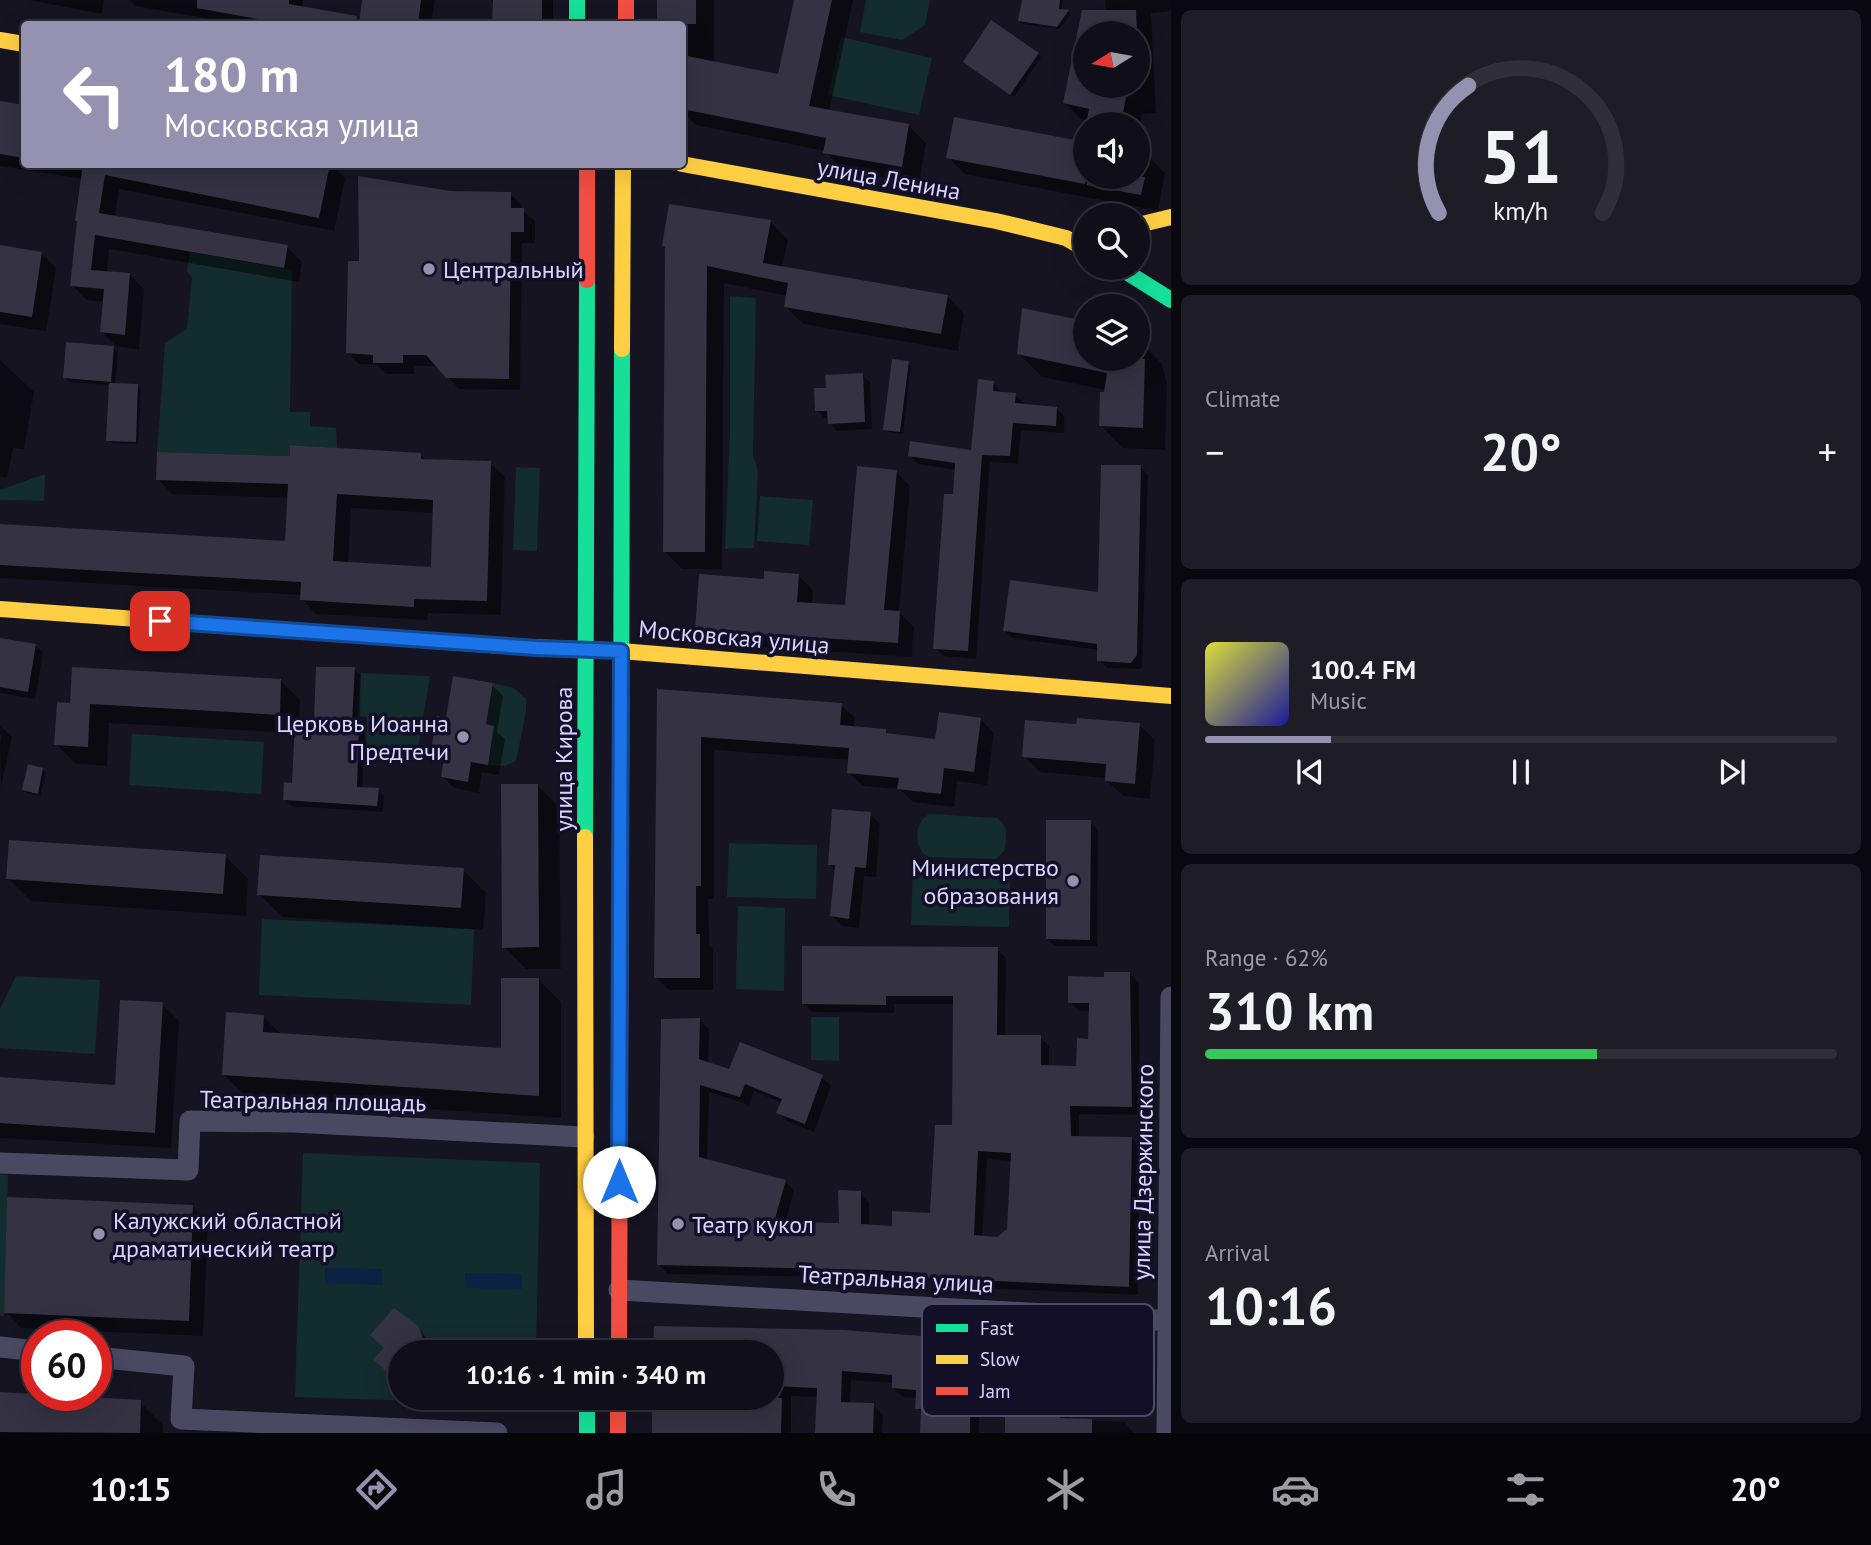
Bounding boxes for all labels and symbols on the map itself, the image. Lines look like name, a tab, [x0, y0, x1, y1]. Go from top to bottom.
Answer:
north arrow	[1073, 21, 1150, 98]
street label: улица Ленина	[815, 151, 963, 207]
place label: Центральный	[443, 254, 584, 285]
marker: Центральный	[421, 261, 437, 277]
pin	[130, 591, 190, 651]
street label: Московская улица	[637, 613, 831, 661]
street label: улица Кирова	[548, 687, 579, 831]
place label: Церковь Иоанна Предтечи	[276, 708, 449, 767]
marker: Церковь Иоанна Предтечи	[455, 729, 471, 745]
place label: Министерство образования	[911, 852, 1059, 911]
marker: Министерство образования	[1065, 873, 1081, 889]
street label: улица Дзержинского	[1126, 1063, 1160, 1281]
street label: Театральная площадь	[199, 1084, 427, 1118]
position arrow	[582, 1145, 656, 1219]
place label: Калужский областной драматический театр	[113, 1205, 342, 1264]
place label: Театр кукол	[692, 1209, 814, 1240]
marker: Театр кукол	[670, 1216, 686, 1232]
marker: Калужский областной драматический театр	[91, 1226, 107, 1242]
street label: Театральная улица	[797, 1258, 995, 1300]
legend	[922, 1304, 1154, 1416]
text: Fast	[980, 1316, 1014, 1340]
speed limit sign: 60	[21, 1320, 112, 1411]
text: Slow	[980, 1347, 1020, 1371]
text: Jam	[979, 1379, 1010, 1403]

